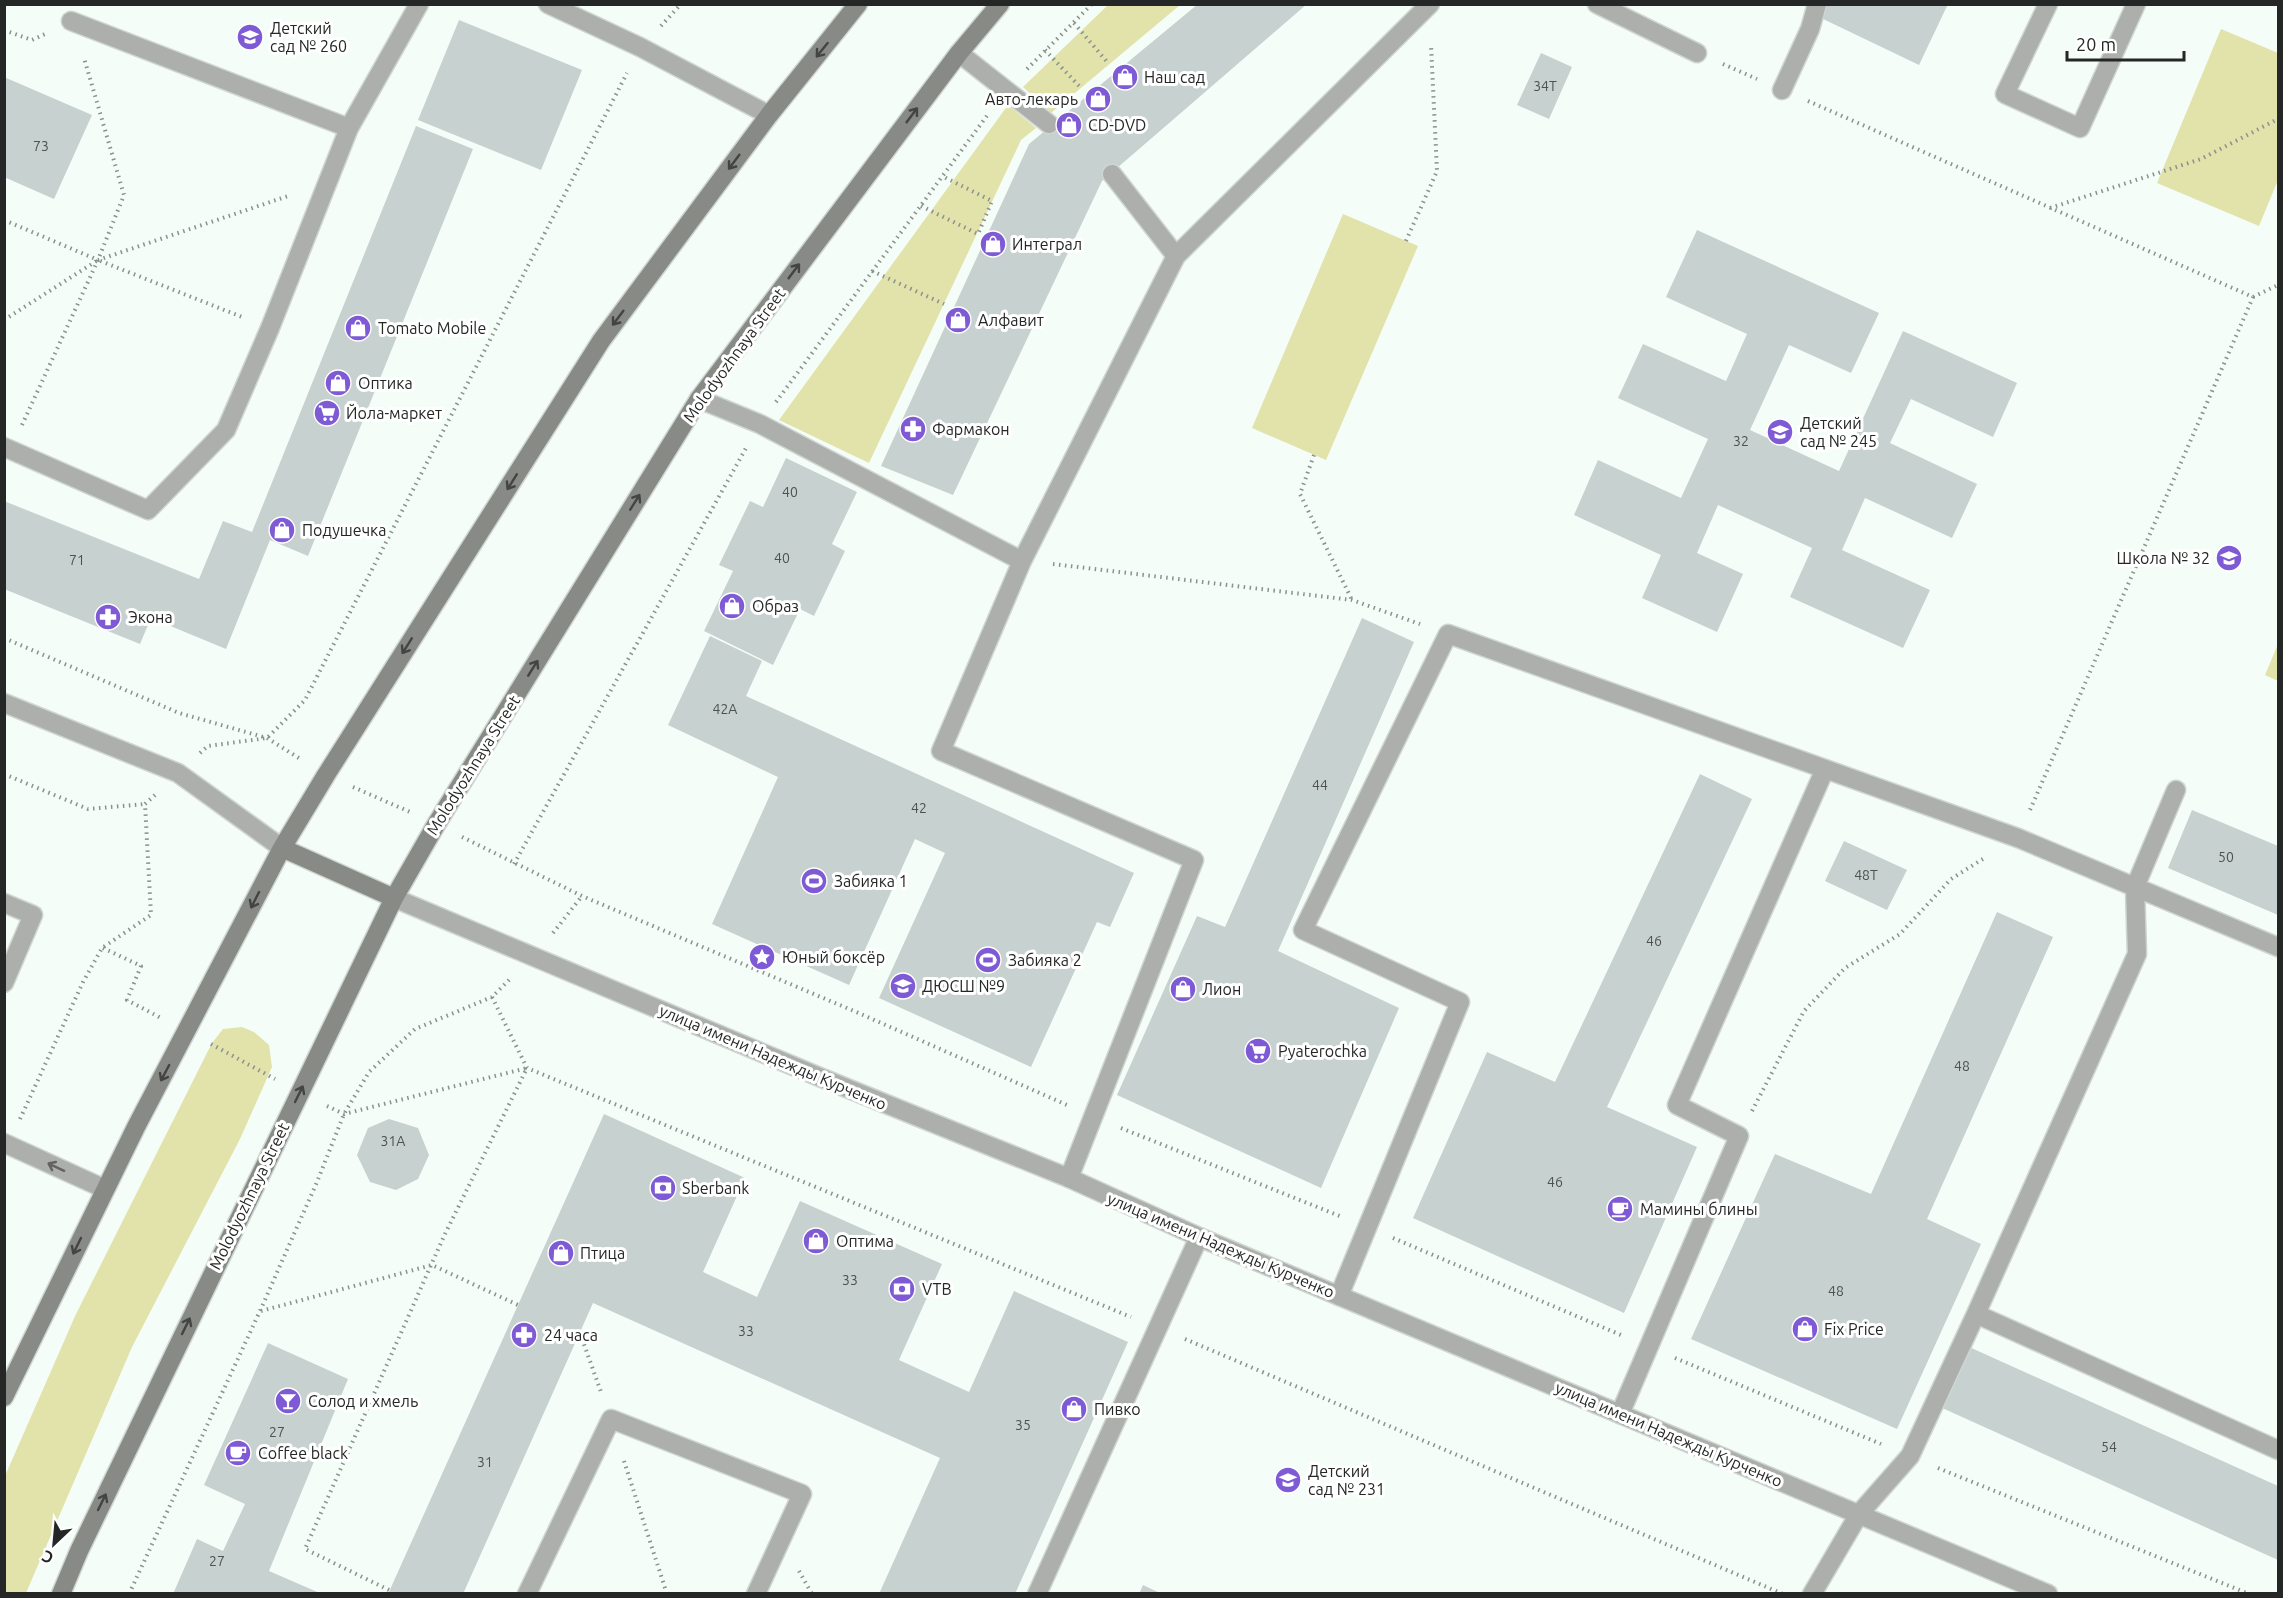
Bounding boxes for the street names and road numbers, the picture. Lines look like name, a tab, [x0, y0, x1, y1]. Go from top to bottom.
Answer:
street label: Molodyozhnaya Street	[679, 284, 789, 425]
street label: Molodyozhnaya Street	[423, 691, 524, 838]
street label: улица имени Надежды Курченко	[657, 1001, 889, 1113]
street label: Molodyozhnaya Street	[206, 1119, 293, 1272]
street label: улица имени Надежды Курченко	[1105, 1189, 1337, 1301]
street label: улица имени Надежды Курченко	[1553, 1378, 1785, 1490]

